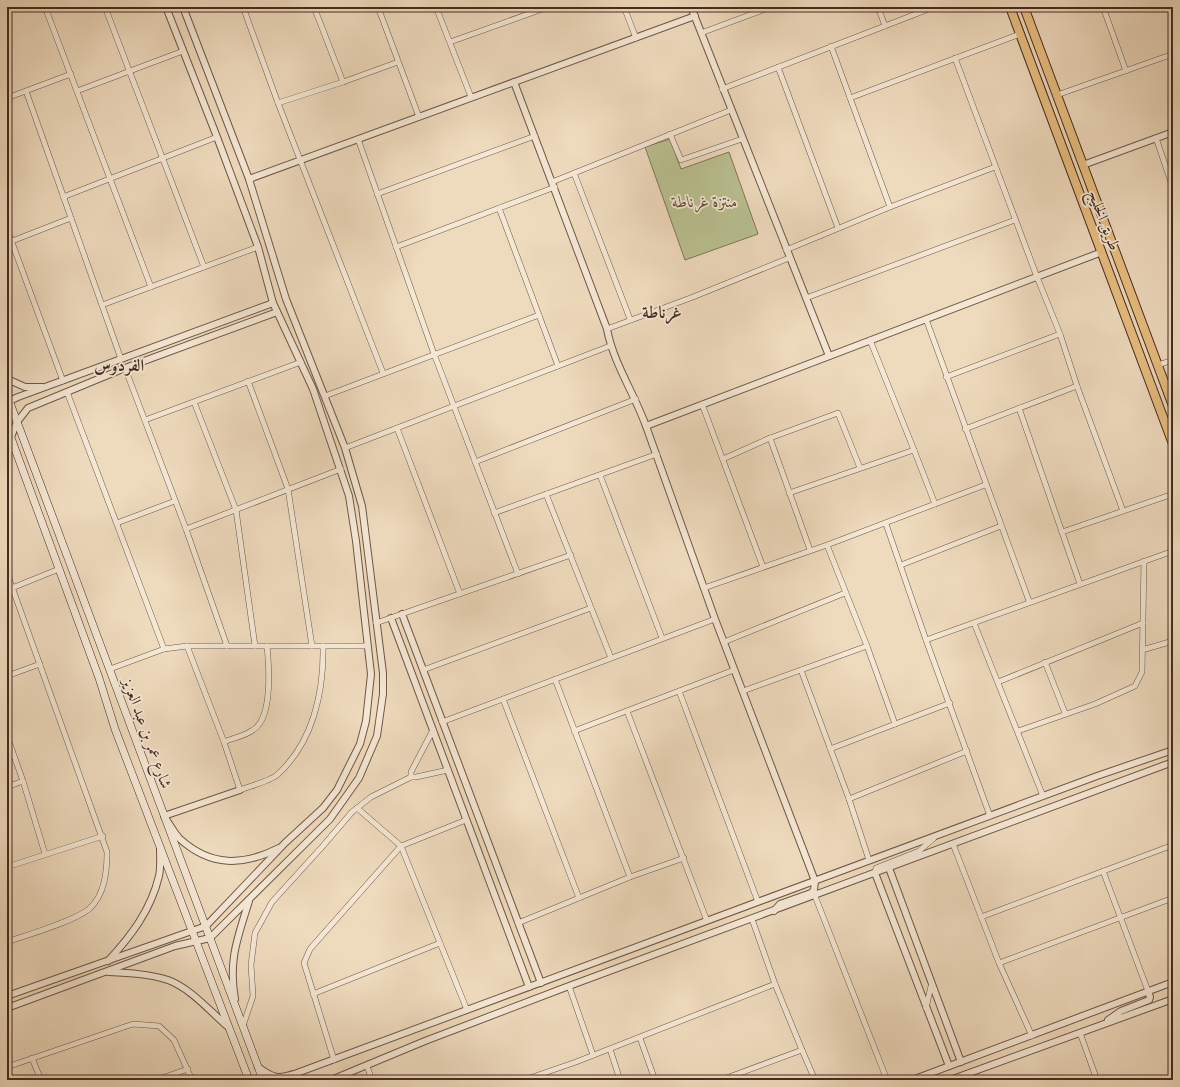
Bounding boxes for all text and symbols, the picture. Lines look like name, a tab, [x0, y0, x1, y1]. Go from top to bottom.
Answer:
street label: طريق الخليج	[1080, 187, 1125, 255]
park label: منتزة غرناطة	[670, 192, 738, 213]
district label: غرناطة	[642, 302, 682, 324]
district label: الفردوس	[94, 355, 144, 376]
street label: شارع عمر بن عبد العزيز	[114, 674, 176, 792]

